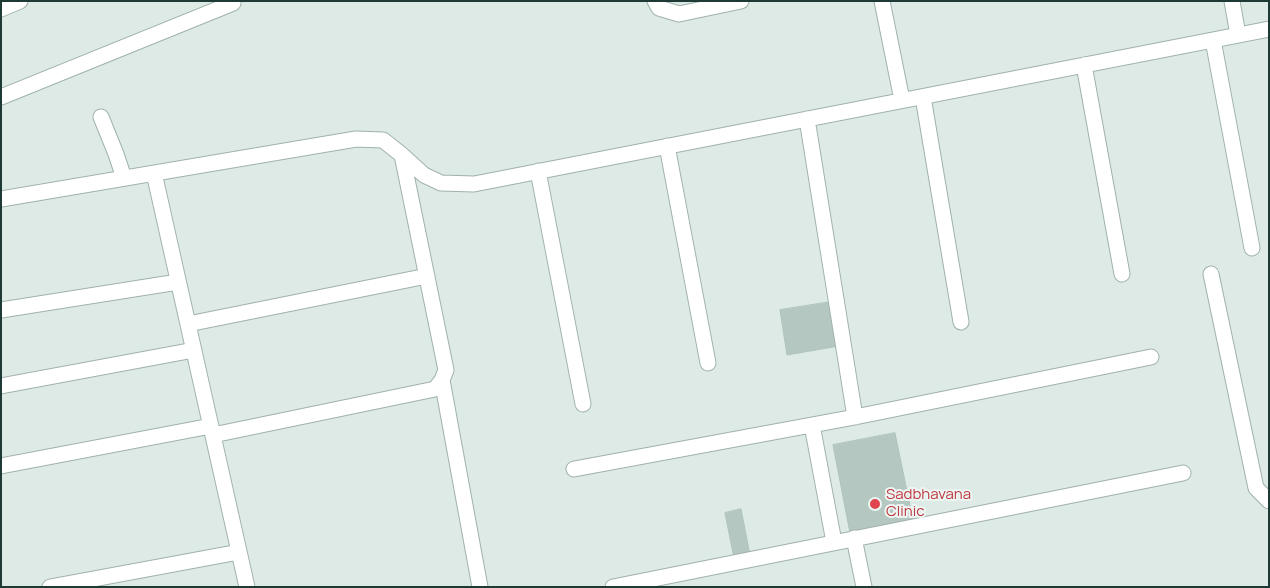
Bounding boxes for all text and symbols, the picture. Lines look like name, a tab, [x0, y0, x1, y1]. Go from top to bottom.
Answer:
place label: Sadbhavana Clinic	[886, 486, 971, 521]
marker: Sadbhavana Clinic	[868, 497, 882, 511]

